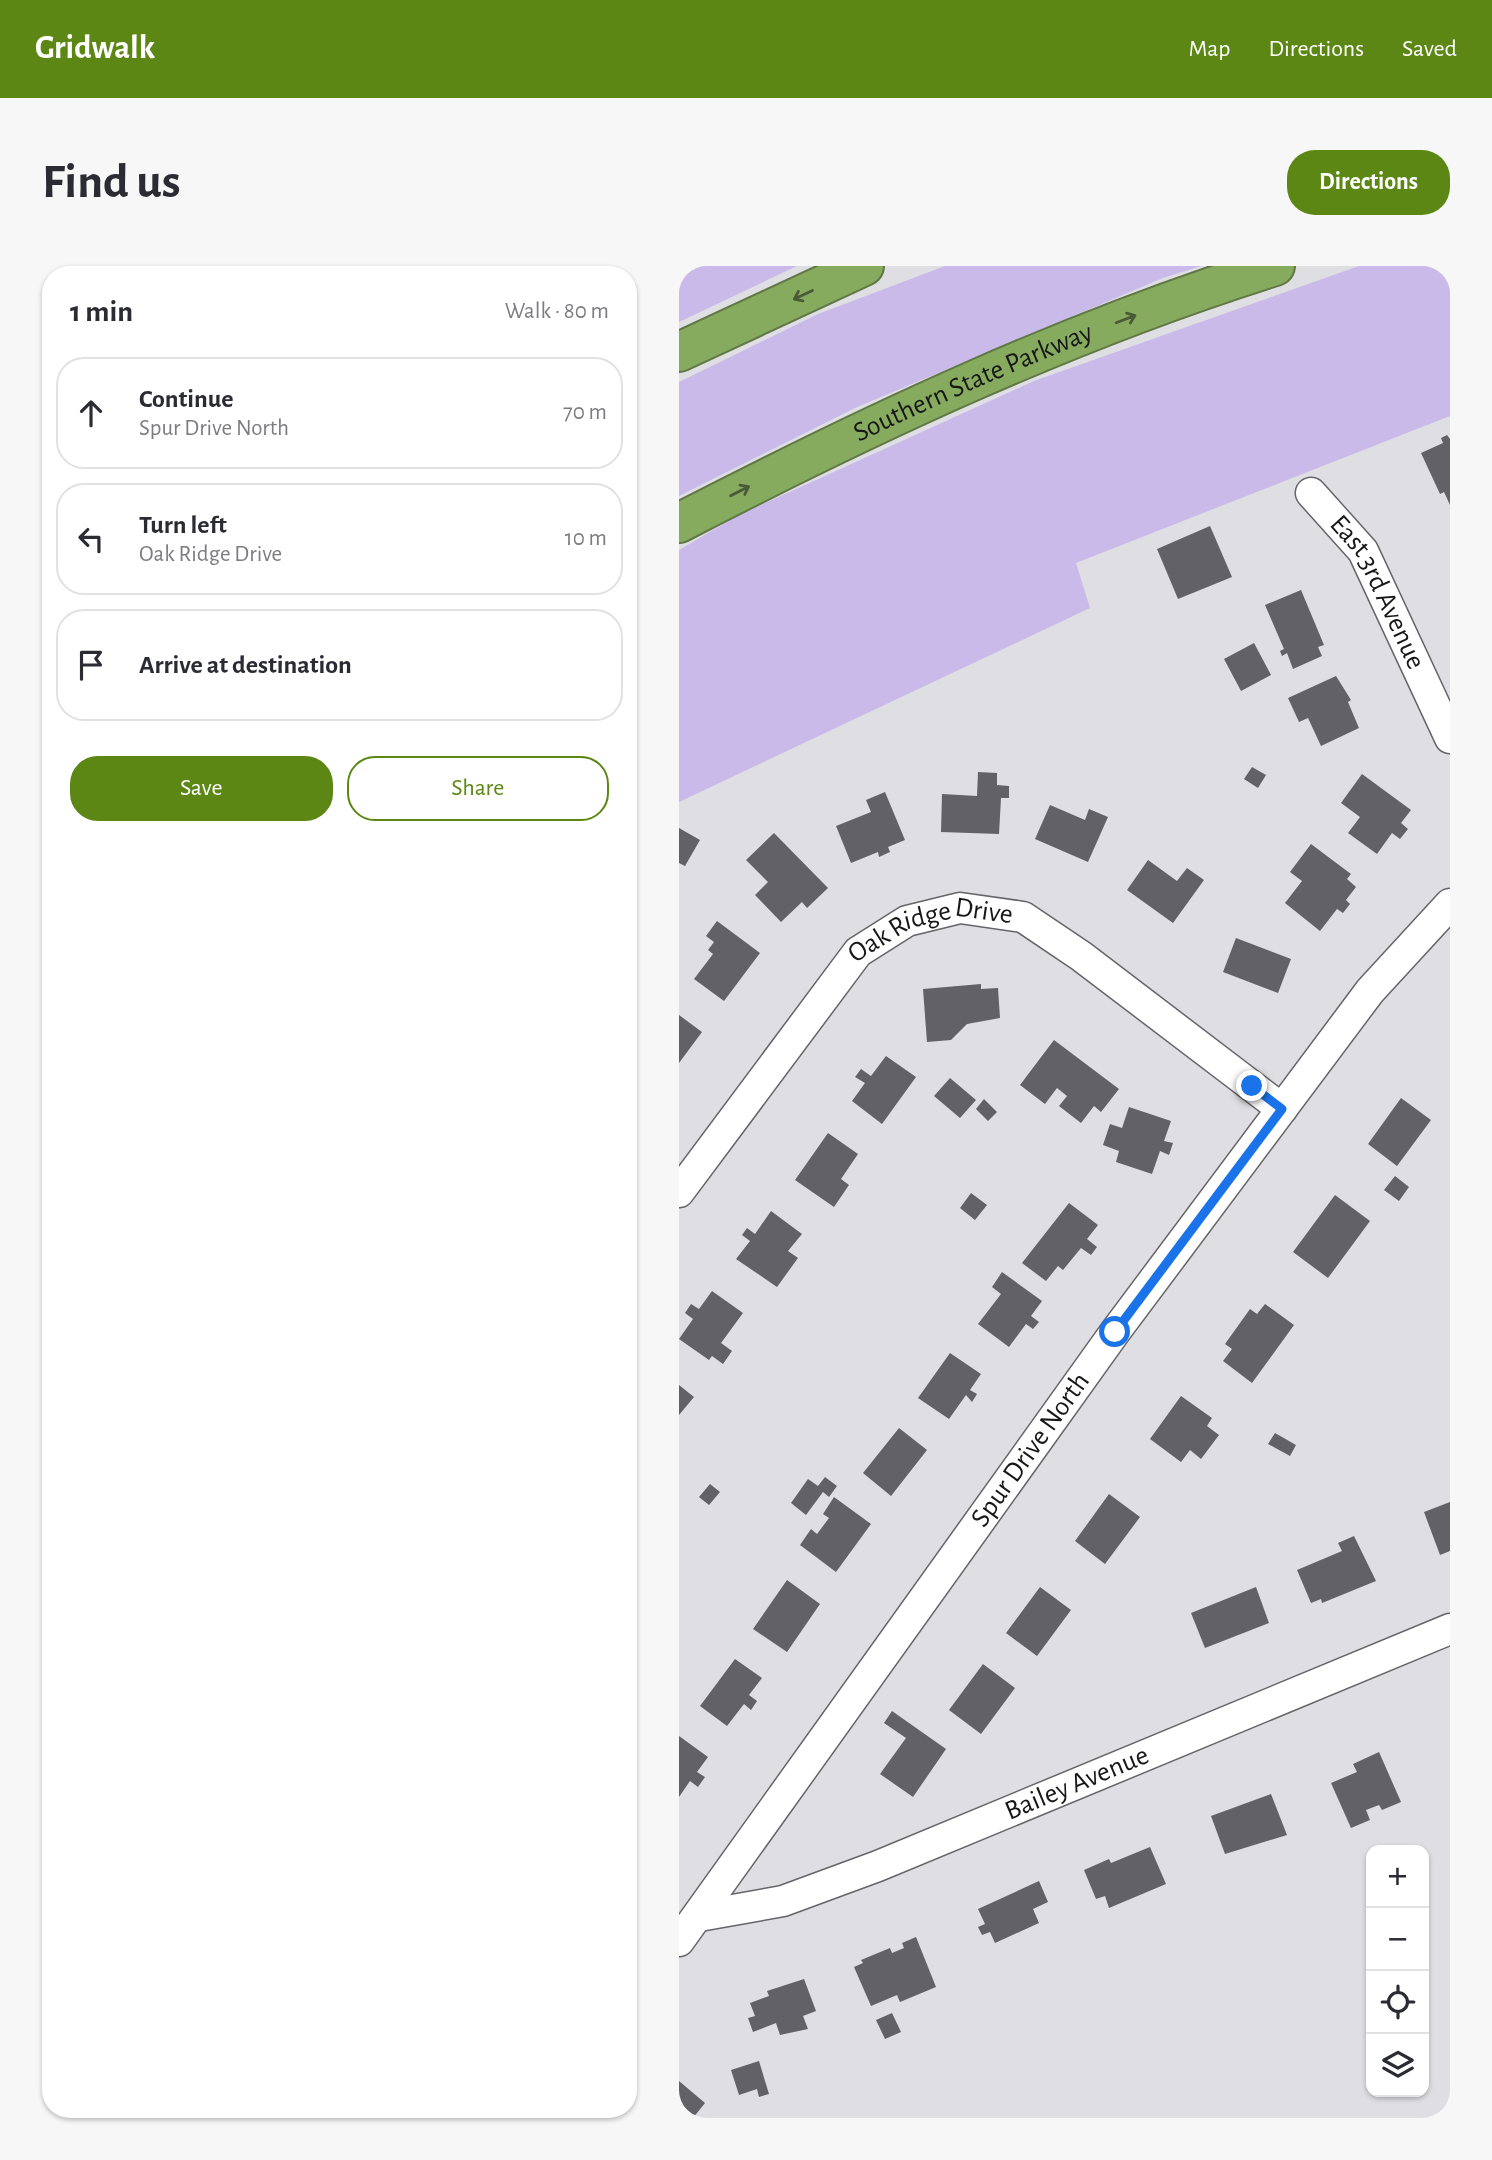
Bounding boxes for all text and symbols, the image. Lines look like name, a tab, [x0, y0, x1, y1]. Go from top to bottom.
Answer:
text: Gridwalk	[35, 32, 155, 65]
text: Map	[1188, 37, 1230, 61]
text: Directions	[1268, 37, 1364, 61]
text: Saved	[1402, 37, 1457, 61]
button: Directions	[1287, 150, 1450, 215]
text: Find us	[42, 158, 181, 207]
one-way arrow	[792, 289, 814, 302]
text: 1 min	[70, 297, 133, 327]
text: Walk · 80 m	[505, 300, 609, 323]
one-way arrow	[1115, 311, 1136, 324]
street label: Southern State Parkway	[849, 318, 1097, 448]
text: Continue	[139, 386, 234, 412]
icon: ahead	[72, 394, 110, 432]
text: 70 m	[563, 401, 607, 424]
text: Spur Drive North	[139, 417, 289, 440]
one-way arrow	[729, 484, 749, 498]
street label: East 3rd Avenue	[1324, 510, 1430, 674]
text: Turn left	[139, 512, 227, 538]
icon: left	[72, 520, 110, 558]
text: 10 m	[565, 527, 607, 550]
text: Oak Ridge Drive	[139, 543, 282, 566]
icon: arrive	[72, 646, 110, 684]
text: Arrive at destination	[139, 652, 352, 678]
button: Save	[70, 756, 333, 821]
button: Share	[347, 756, 609, 821]
street label: Oak Ridge Drive	[843, 893, 1015, 968]
route end	[1236, 1070, 1267, 1101]
route start	[1099, 1316, 1130, 1347]
street label: Spur Drive North	[966, 1367, 1095, 1532]
street label: Bailey Avenue	[1001, 1741, 1153, 1826]
map controls	[1366, 1845, 1429, 2097]
button: +	[1366, 1845, 1429, 1908]
button: −	[1366, 1908, 1429, 1971]
button: locate	[1366, 1971, 1429, 2034]
button: layers	[1366, 2034, 1429, 2097]

